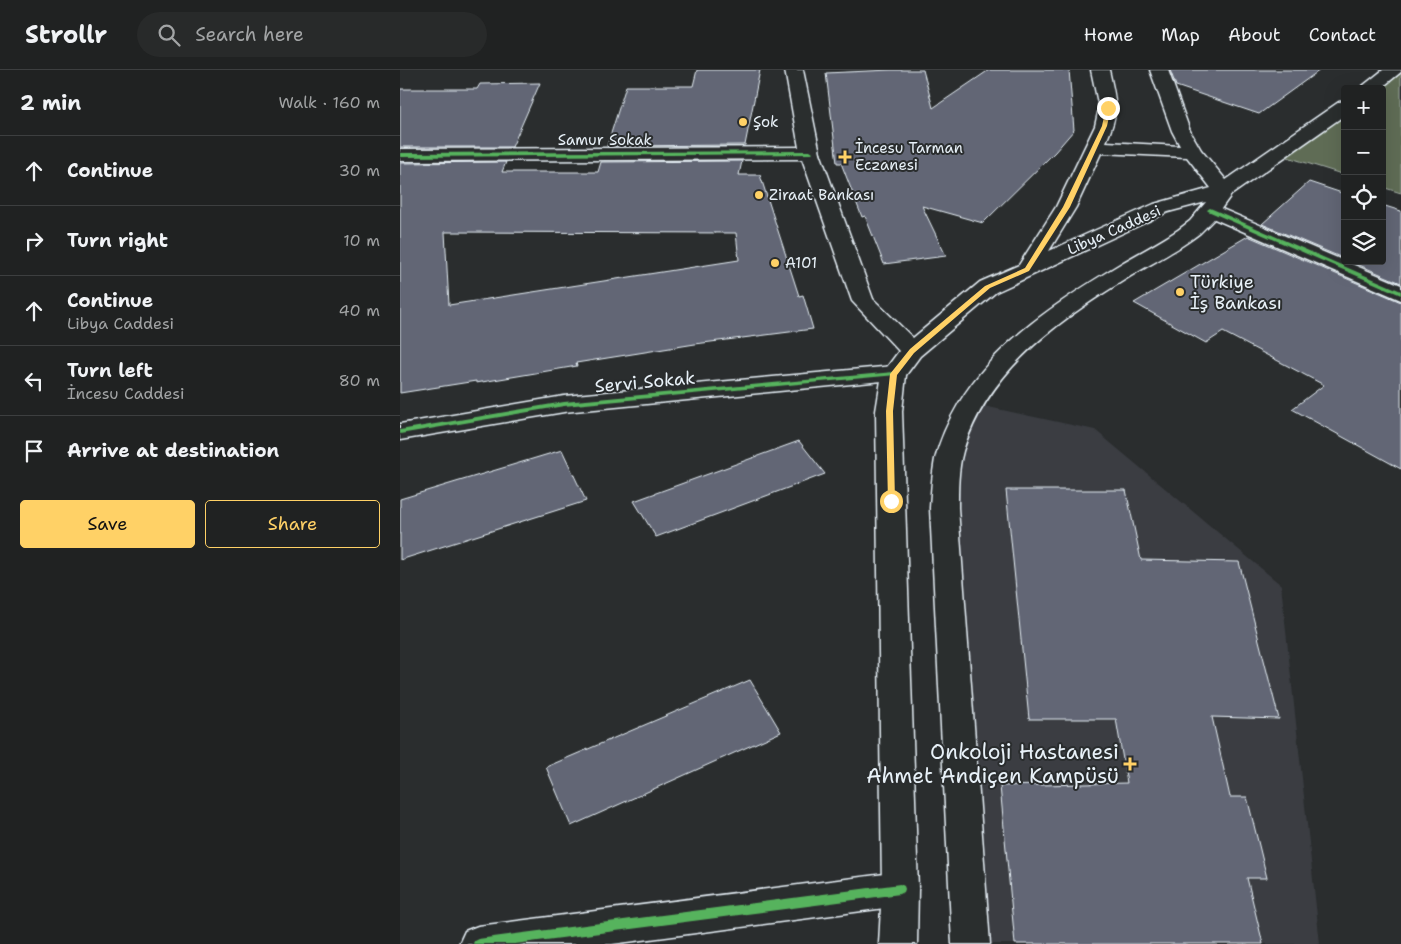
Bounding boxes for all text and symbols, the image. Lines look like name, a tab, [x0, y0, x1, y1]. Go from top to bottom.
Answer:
search box	[137, 12, 487, 57]
text: Strollr	[25, 19, 107, 51]
icon: search	[155, 21, 183, 49]
text: Search here	[195, 22, 304, 47]
text: Home	[1084, 23, 1133, 47]
text: Map	[1161, 23, 1200, 47]
text: About	[1228, 23, 1281, 47]
text: Contact	[1309, 23, 1376, 47]
map controls	[1341, 85, 1386, 265]
button: +	[1341, 85, 1386, 130]
text: 2 min	[20, 89, 81, 117]
text: Walk · 160 m	[279, 92, 380, 113]
route end	[1097, 97, 1120, 120]
place label: Şok	[753, 112, 779, 132]
marker: Şok	[737, 116, 749, 128]
street label: Samur Sokak	[558, 130, 652, 150]
button: −	[1341, 130, 1386, 175]
place label: İncesu Tarman Eczanesi	[855, 138, 963, 175]
marker: İncesu Tarman Eczanesi	[839, 151, 851, 163]
icon: ahead	[20, 157, 48, 185]
text: Continue	[67, 158, 153, 183]
text: 30 m	[339, 160, 380, 181]
button: locate	[1341, 175, 1386, 220]
place label: Ziraat Bankası	[769, 185, 874, 205]
marker: Ziraat Bankası	[753, 189, 765, 201]
street label: Libya Caddesi	[1064, 200, 1164, 260]
button: layers	[1341, 220, 1386, 265]
icon: right	[20, 227, 48, 255]
text: Turn right	[67, 228, 168, 253]
text: 10 m	[343, 230, 380, 251]
place label: A101	[785, 253, 817, 273]
marker: A101	[769, 257, 781, 269]
place label: Türkiye İş Bankası	[1190, 270, 1282, 315]
marker: Türkiye İş Bankası	[1174, 286, 1186, 298]
text: Continue	[67, 288, 153, 313]
icon: ahead	[20, 297, 48, 325]
text: 40 m	[338, 300, 380, 321]
text: Libya Caddesi	[67, 313, 174, 334]
text: Turn left	[67, 358, 153, 383]
street label: Servi Sokak	[594, 366, 696, 398]
icon: left	[20, 367, 48, 395]
text: 80 m	[339, 370, 380, 391]
text: İncesu Caddesi	[67, 383, 184, 404]
icon: arrive	[20, 437, 48, 465]
text: Arrive at destination	[67, 438, 279, 463]
route start	[880, 490, 903, 513]
button: Save	[20, 500, 195, 548]
button: Share	[205, 500, 380, 548]
place label: Onkoloji Hastanesi Ahmet Andiçen Kampüsü	[866, 738, 1119, 790]
marker: Onkoloji Hastanesi Ahmet Andiçen Kampüsü	[1123, 757, 1137, 771]

